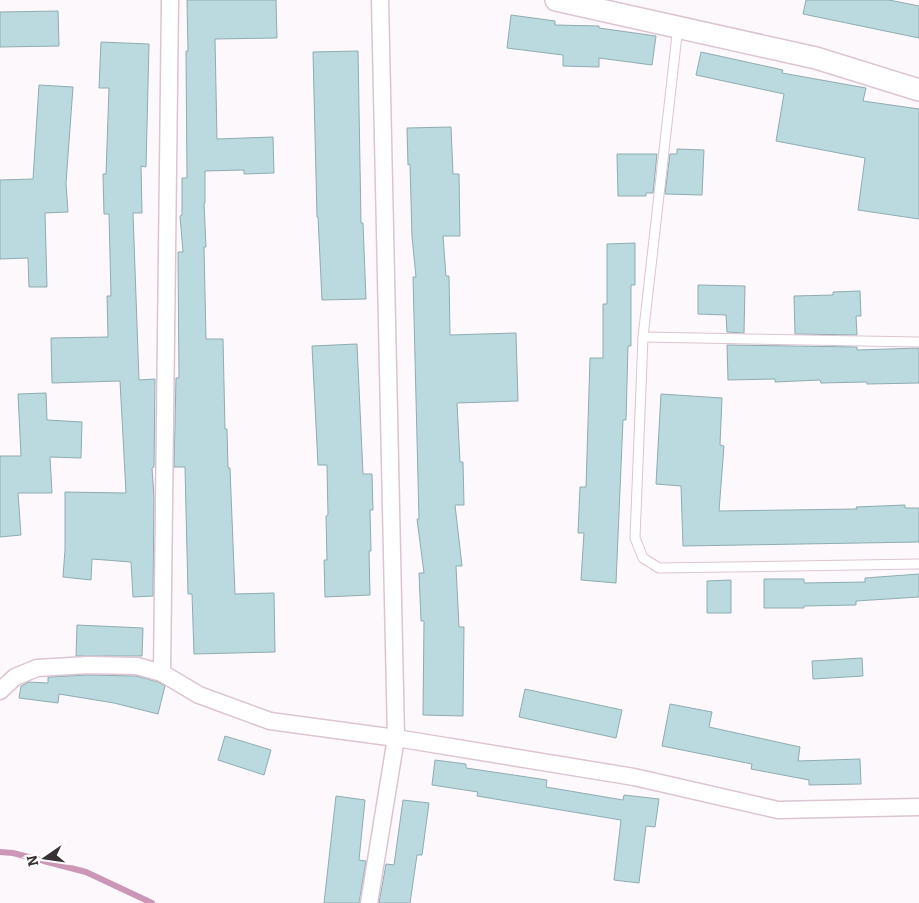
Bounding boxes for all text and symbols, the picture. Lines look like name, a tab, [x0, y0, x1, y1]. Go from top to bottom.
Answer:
north arrow	[20, 833, 70, 883]
text: N	[23, 853, 42, 868]

